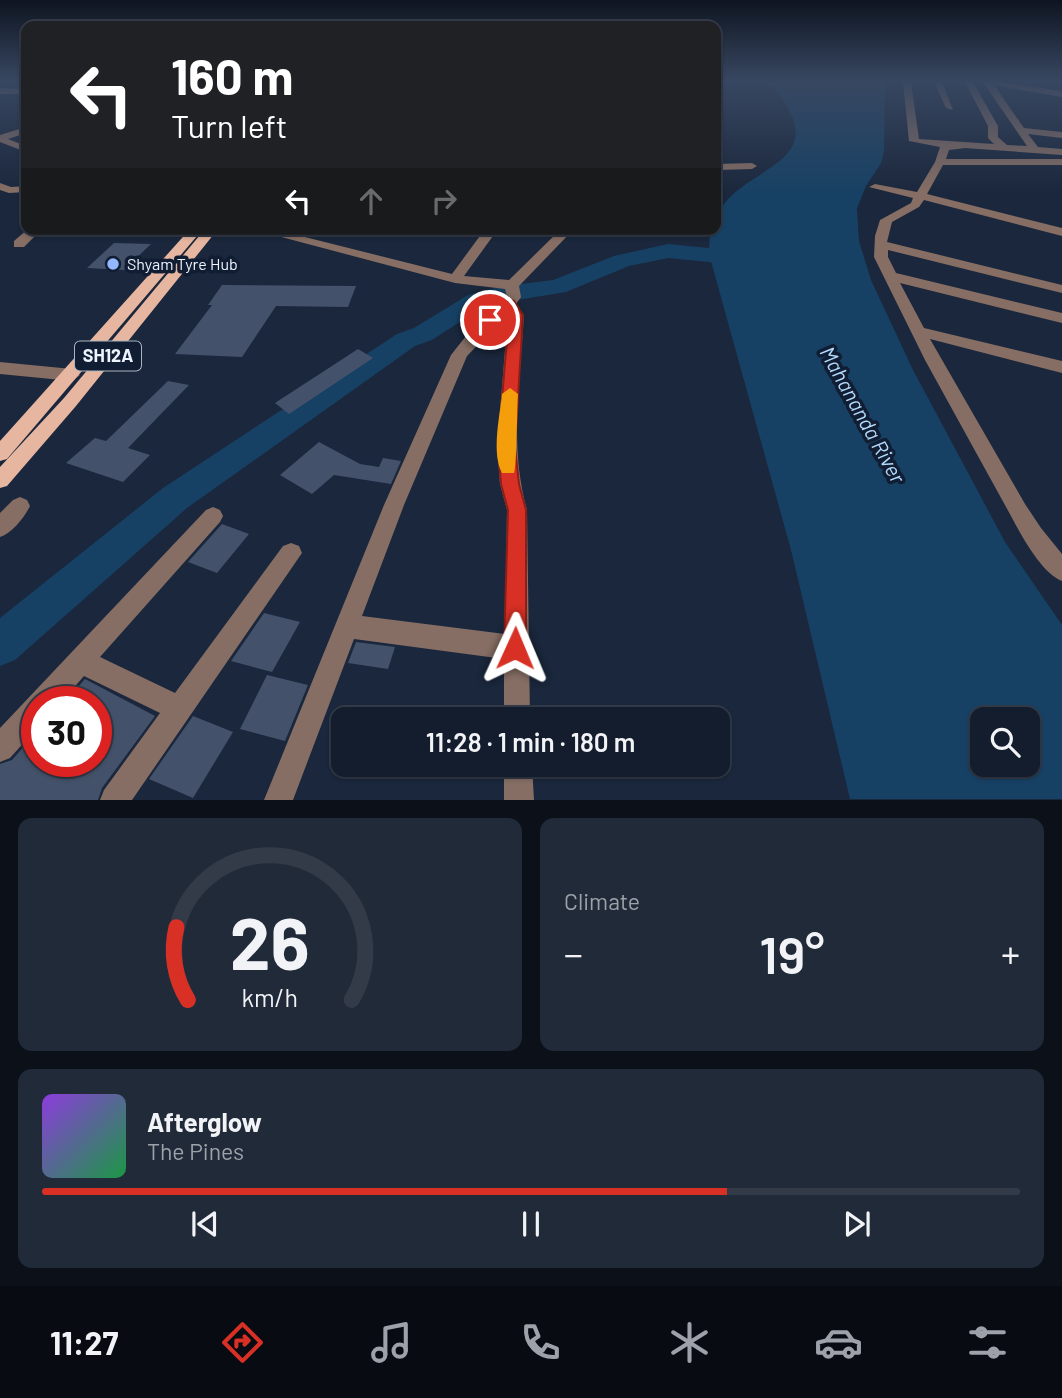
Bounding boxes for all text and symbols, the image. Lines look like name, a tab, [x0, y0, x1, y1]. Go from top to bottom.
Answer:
text: 160 m	[171, 46, 293, 105]
icon: left	[56, 49, 147, 140]
text: Turn left	[171, 106, 288, 144]
icon: left	[279, 182, 317, 220]
icon: ahead	[352, 182, 390, 220]
icon: right	[425, 182, 463, 220]
place label: Shyam Tyre Hub	[127, 254, 238, 273]
marker: Shyam Tyre Hub	[105, 256, 121, 272]
pin	[460, 290, 520, 350]
icon: arrive	[471, 301, 509, 339]
road number: SH12A	[75, 342, 141, 370]
water label: Mahananda River	[815, 342, 911, 487]
position arrow	[478, 611, 552, 685]
speed limit sign: 30	[21, 686, 112, 777]
map controls	[970, 707, 1040, 777]
button: search	[970, 707, 1040, 777]
text: 11:28 · 1 min · 180 m	[426, 726, 635, 757]
text: Climate	[564, 887, 640, 915]
text: 26	[230, 898, 310, 986]
text: 19°	[759, 922, 825, 984]
text: −	[564, 930, 583, 976]
text: +	[1001, 930, 1020, 976]
text: km/h	[242, 982, 298, 1012]
text: Afterglow	[147, 1106, 262, 1137]
text: The Pines	[147, 1137, 244, 1165]
icon: previous	[186, 1205, 224, 1243]
icon: pause	[512, 1205, 550, 1243]
icon: next	[838, 1205, 876, 1243]
icon: directions	[218, 1318, 267, 1367]
icon: music	[367, 1318, 416, 1367]
icon: phone	[516, 1318, 565, 1367]
icon: climate	[665, 1318, 714, 1367]
icon: car	[814, 1318, 863, 1367]
icon: filters	[963, 1318, 1012, 1367]
text: 11:27	[50, 1323, 118, 1361]

